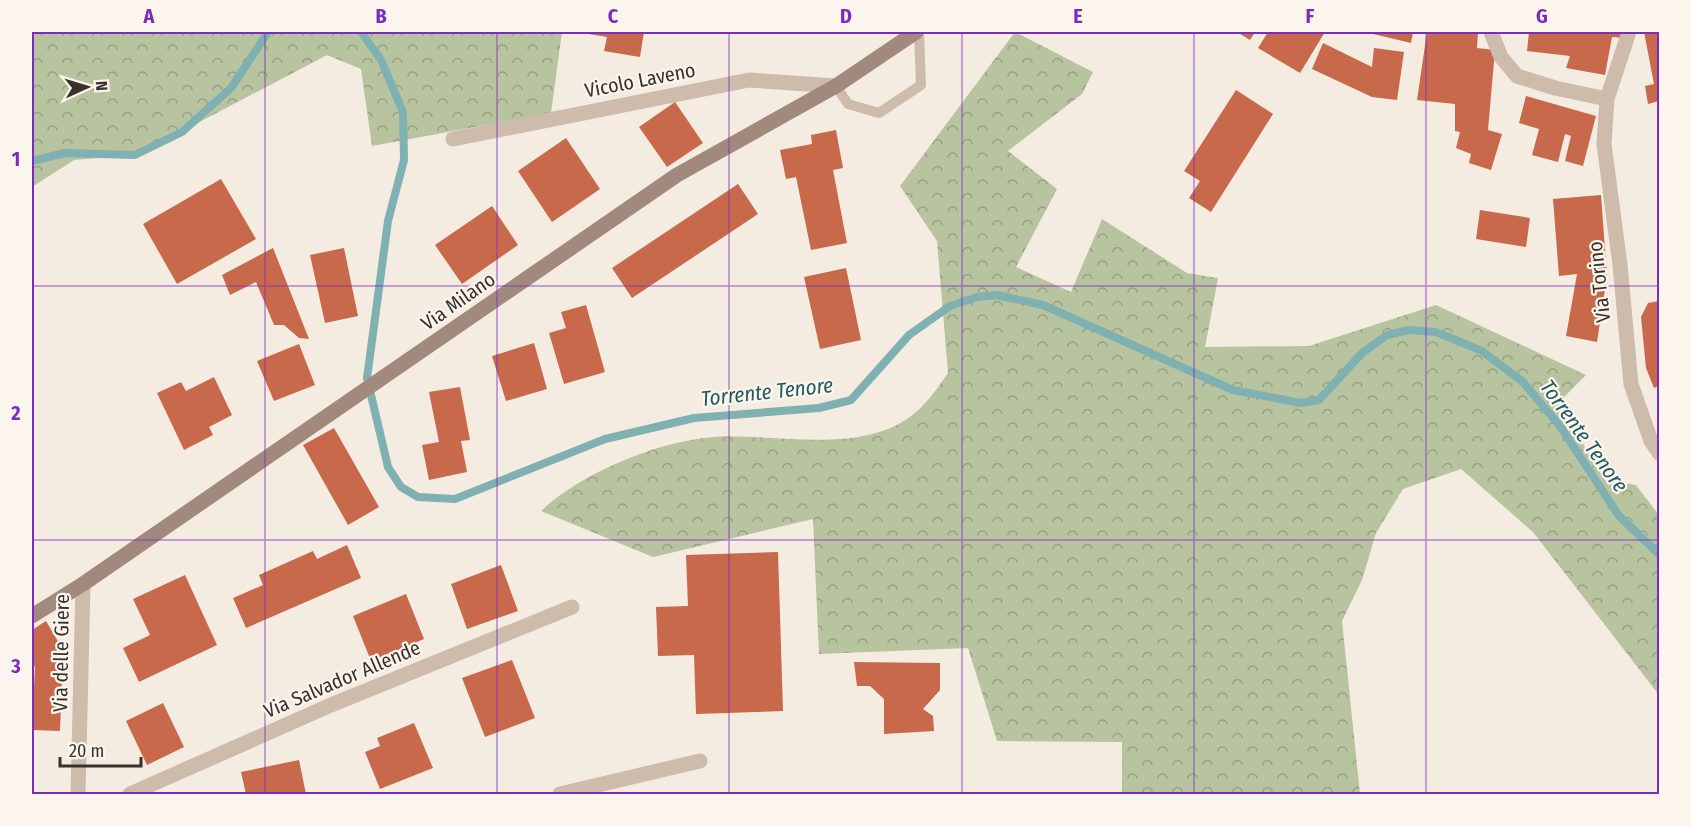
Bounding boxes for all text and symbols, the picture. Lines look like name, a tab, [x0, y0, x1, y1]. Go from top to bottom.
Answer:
text: A	[143, 4, 156, 28]
text: B	[375, 4, 387, 28]
text: C	[608, 4, 619, 28]
text: D	[840, 4, 852, 28]
text: E	[1073, 4, 1083, 28]
text: F	[1306, 4, 1315, 28]
text: G	[1536, 4, 1548, 28]
north arrow	[57, 57, 117, 117]
street label: Vicolo Laveno	[583, 58, 697, 102]
text: N	[92, 81, 111, 91]
text: 1	[12, 147, 20, 171]
street label: Via Torino	[1583, 240, 1615, 324]
street label: Via Milano	[416, 267, 500, 335]
water label: Torrente Tenore	[700, 372, 834, 412]
water label: Torrente Tenore	[1534, 375, 1634, 497]
text: 2	[10, 401, 21, 425]
street label: Via delle Giere	[48, 594, 74, 712]
street label: Via Salvador Allende	[260, 635, 424, 723]
text: 3	[10, 654, 21, 678]
scale bar	[60, 730, 141, 768]
text: 20 m	[69, 740, 104, 762]

